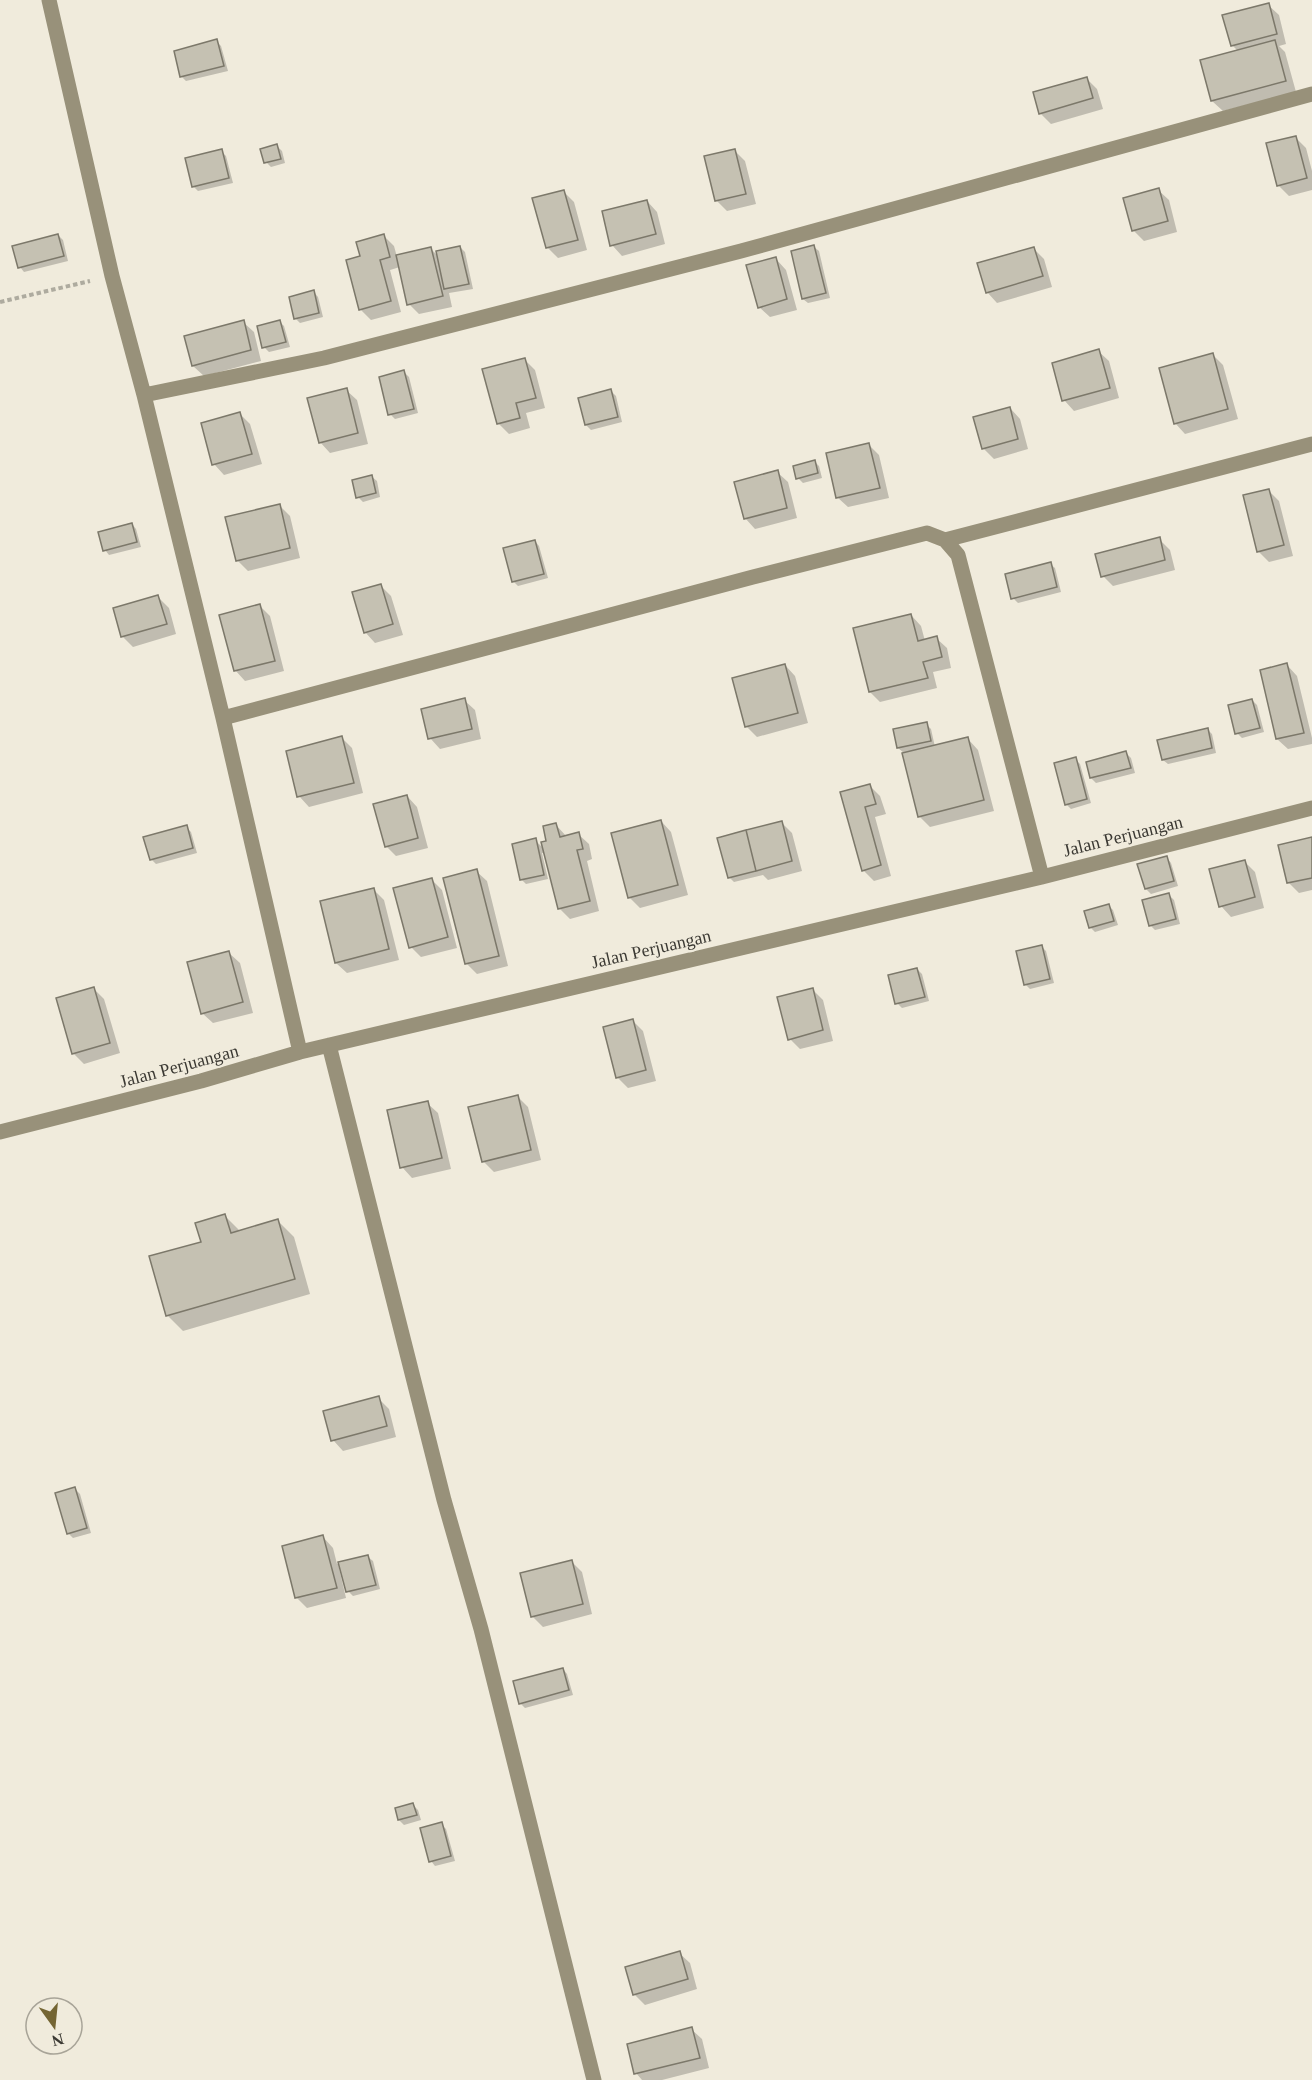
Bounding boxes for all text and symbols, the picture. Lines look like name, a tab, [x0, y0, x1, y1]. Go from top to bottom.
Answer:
street label: Jalan Perjuangan	[1061, 811, 1185, 861]
street label: Jalan Perjuangan	[589, 925, 713, 973]
street label: Jalan Perjuangan	[117, 1040, 241, 1092]
north arrow	[24, 1996, 84, 2056]
text: N	[50, 2030, 66, 2050]

